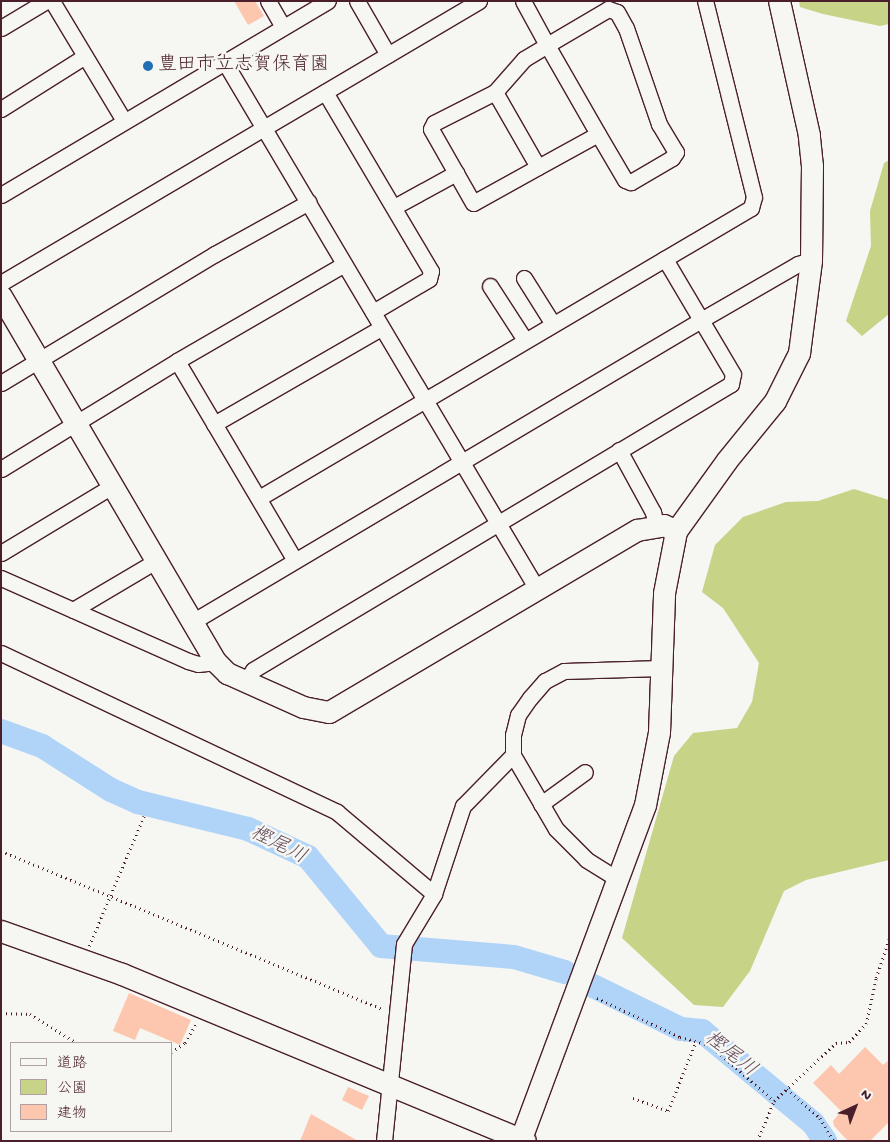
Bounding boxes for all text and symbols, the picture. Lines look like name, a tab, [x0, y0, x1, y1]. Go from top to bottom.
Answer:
place label: 豊田市立志賀保育園	[158, 55, 329, 77]
marker: 豊田市立志賀保育園	[142, 60, 154, 72]
water label: 樫尾川	[246, 822, 310, 870]
water label: 樫尾川	[699, 1027, 761, 1083]
legend	[10, 1042, 172, 1132]
text: 道路	[57, 1055, 87, 1073]
text: 公園	[57, 1080, 87, 1098]
north arrow	[830, 1082, 880, 1132]
text: N	[856, 1086, 875, 1105]
text: 建物	[57, 1105, 87, 1123]

